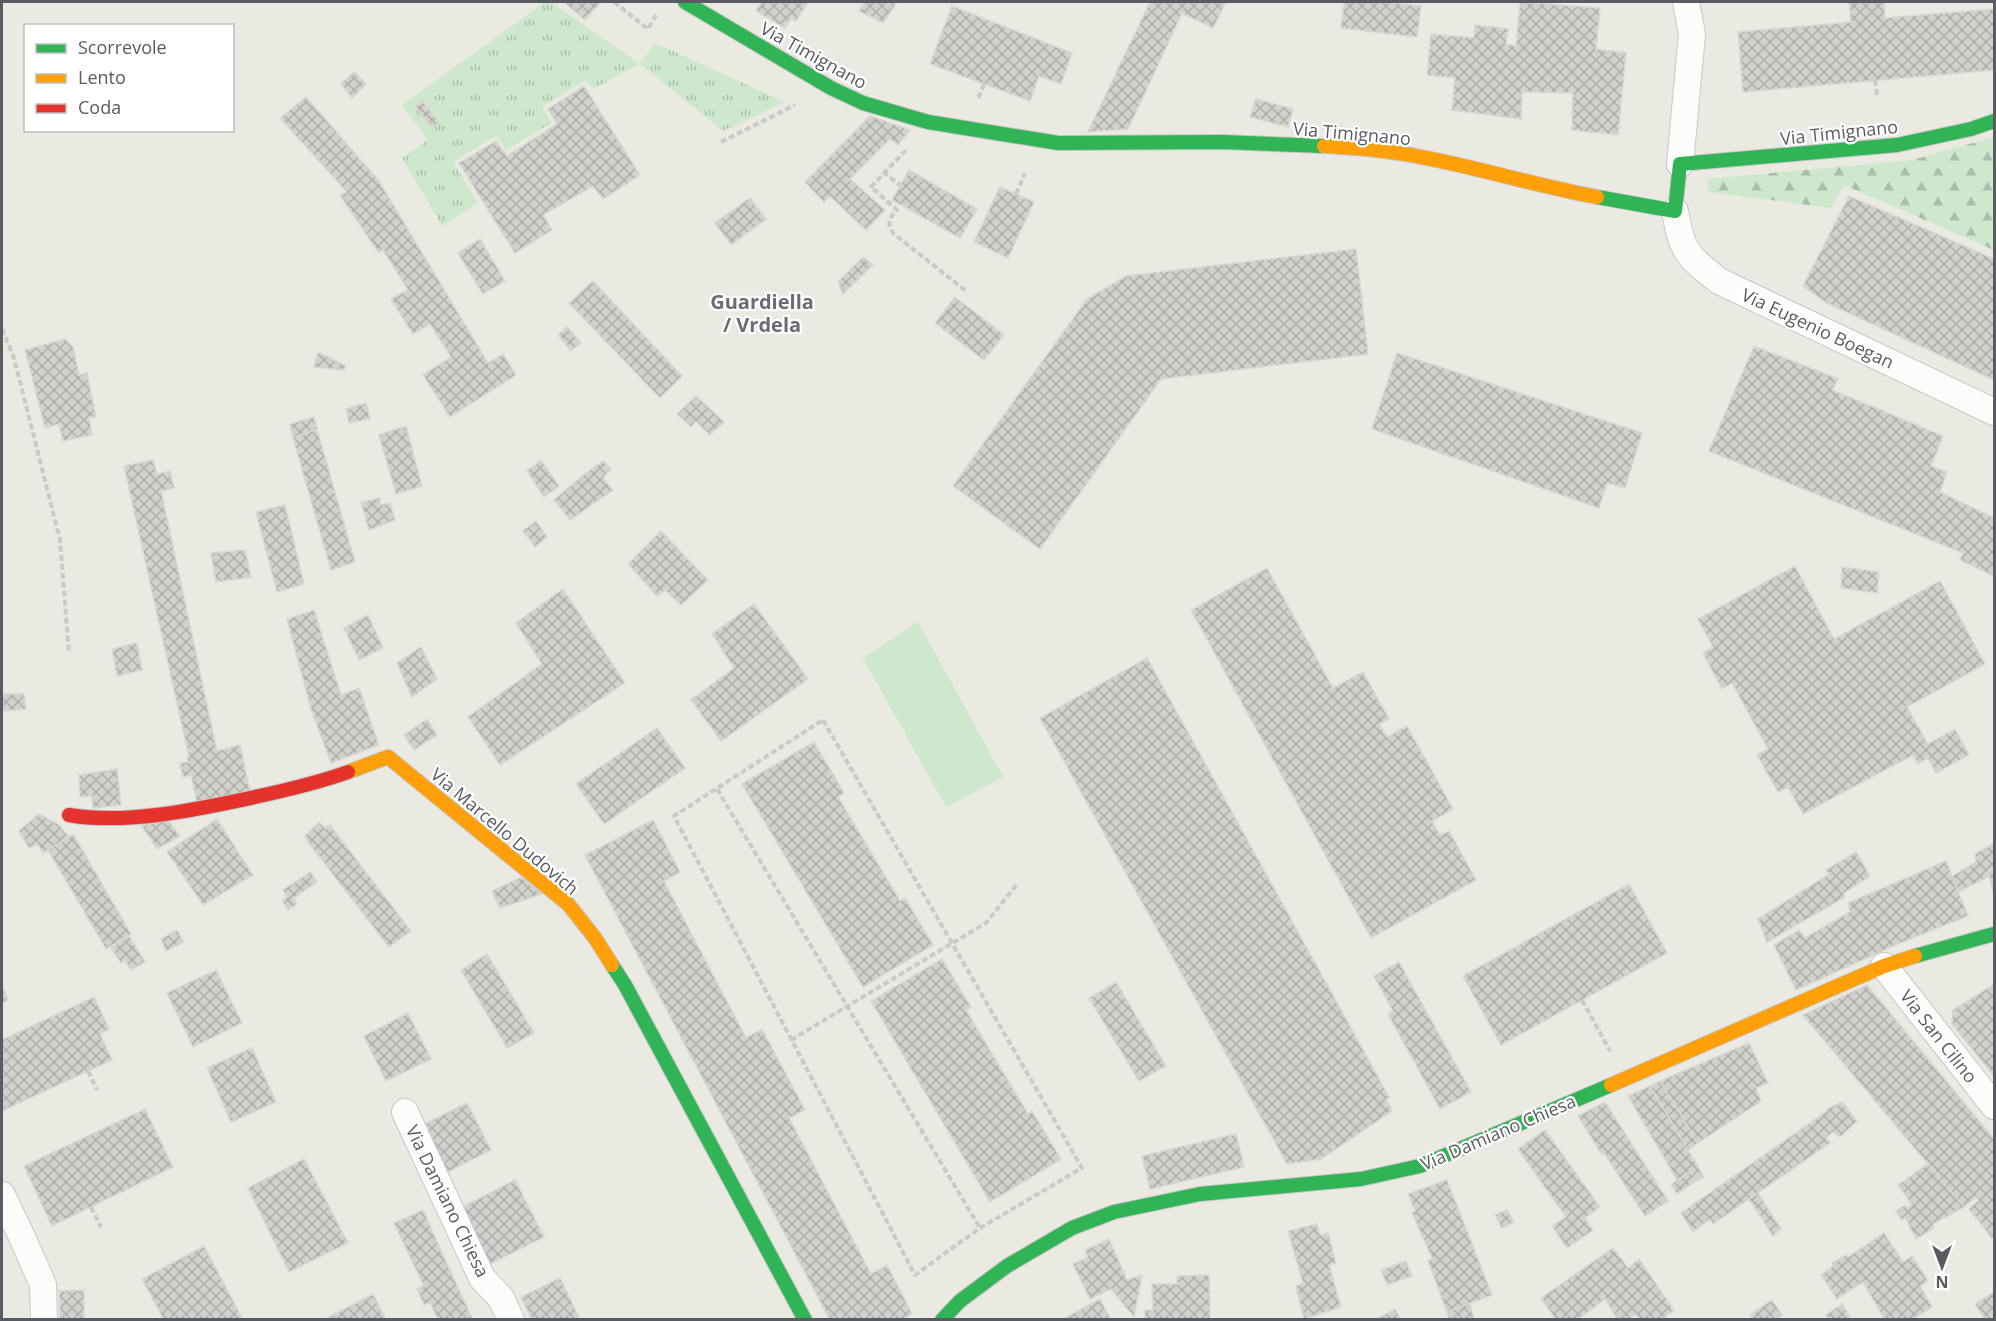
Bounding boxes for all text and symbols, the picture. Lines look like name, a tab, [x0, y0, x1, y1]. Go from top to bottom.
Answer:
street label: Via Timignano	[756, 16, 872, 94]
legend	[24, 24, 234, 132]
text: Scorrevole	[78, 35, 167, 59]
text: Lento	[78, 65, 126, 89]
text: Coda	[78, 95, 121, 119]
street label: Via Timignano	[1779, 114, 1899, 150]
street label: Via Timignano	[1292, 116, 1412, 150]
street label: Via Eugenio Boegan	[1738, 282, 1898, 374]
district label: Guardiella / Vrdela	[710, 288, 814, 338]
street label: Via Marcello Dudovich	[426, 762, 584, 900]
street label: Via San Cilino	[1895, 984, 1983, 1088]
street label: Via Damiano Chiesa	[1417, 1088, 1579, 1176]
street label: Via Damiano Chiesa	[401, 1121, 495, 1281]
north arrow	[1912, 1237, 1972, 1297]
text: N	[1935, 1271, 1949, 1293]

